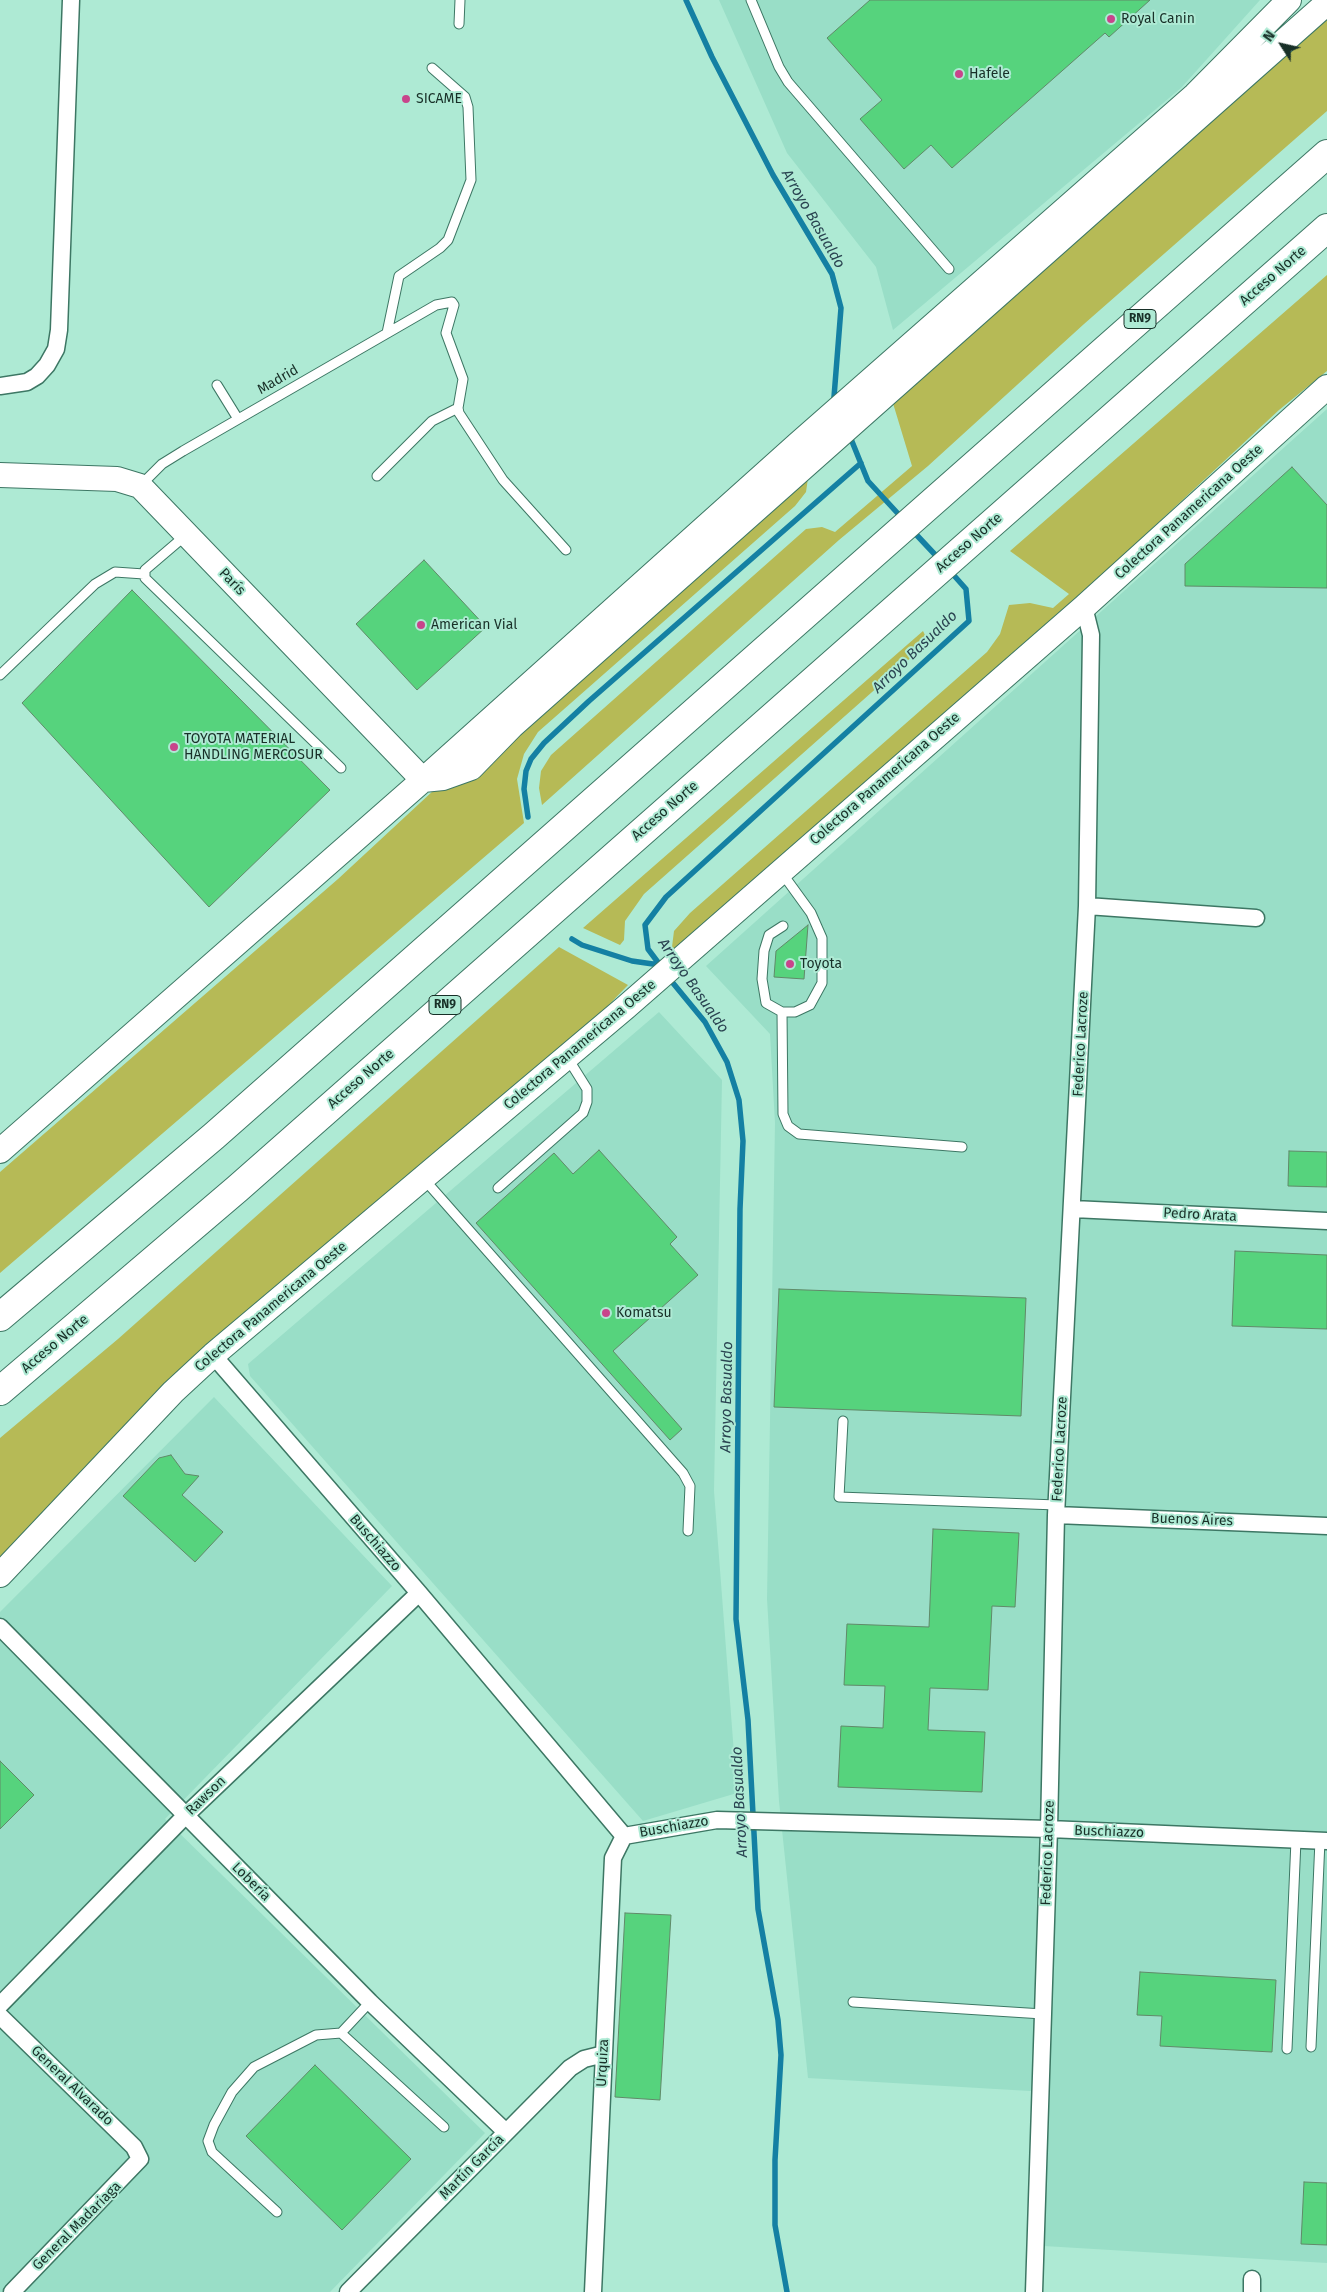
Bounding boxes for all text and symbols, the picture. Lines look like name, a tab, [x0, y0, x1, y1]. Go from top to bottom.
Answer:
place label: Royal Canin	[1121, 11, 1195, 27]
marker: Royal Canin	[1105, 13, 1117, 25]
north arrow	[1257, 20, 1307, 70]
text: N	[1260, 27, 1279, 45]
place label: Hafele	[969, 66, 1010, 82]
marker: Hafele	[953, 68, 965, 80]
place label: SICAME	[416, 91, 462, 107]
marker: SICAME	[400, 93, 412, 105]
water label: Arroyo Basualdo	[777, 166, 849, 272]
street label: Acceso Norte	[1236, 243, 1310, 309]
road number: RN9	[1124, 310, 1156, 328]
street label: Madrid	[254, 362, 302, 398]
street label: Colectora Panamericana Oeste	[1112, 441, 1266, 583]
street label: Acceso Norte	[932, 510, 1006, 576]
street label: París	[215, 565, 249, 599]
water label: Arroyo Basualdo	[869, 607, 961, 697]
place label: American Vial	[431, 617, 517, 633]
marker: American Vial	[415, 619, 427, 631]
street label: Colectora Panamericana Oeste	[807, 709, 963, 849]
place label: TOYOTA MATERIAL HANDLING MERCOSUR	[184, 731, 323, 764]
marker: TOYOTA MATERIAL HANDLING MERCOSUR	[168, 741, 180, 753]
street label: Acceso Norte	[628, 778, 702, 844]
water label: Arroyo Basualdo	[654, 935, 732, 1037]
place label: Toyota	[800, 956, 842, 972]
marker: Toyota	[784, 958, 796, 970]
street label: Colectora Panamericana Oeste	[501, 976, 659, 1114]
street label: Federico Lacroze	[1070, 991, 1092, 1097]
road number: RN9	[429, 996, 461, 1014]
street label: Acceso Norte	[324, 1046, 398, 1112]
street label: Pedro Arata	[1163, 1205, 1237, 1225]
street label: Colectora Panamericana Oeste	[192, 1238, 350, 1376]
place label: Komatsu	[616, 1305, 672, 1321]
marker: Komatsu	[600, 1307, 612, 1319]
street label: Acceso Norte	[18, 1311, 92, 1377]
water label: Arroyo Basualdo	[717, 1341, 737, 1453]
street label: Federico Lacroze	[1049, 1396, 1071, 1502]
street label: Buenos Aires	[1151, 1510, 1233, 1530]
street label: Buschiazzo	[346, 1511, 404, 1575]
water label: Arroyo Basualdo	[728, 1746, 752, 1858]
street label: Rawson	[183, 1773, 229, 1819]
street label: Federico Lacroze	[1038, 1800, 1058, 1906]
street label: Buschiazzo	[638, 1813, 710, 1841]
street label: Buschiazzo	[1074, 1822, 1144, 1842]
street label: Lobería	[228, 1859, 274, 1905]
street label: Urquiza	[593, 2038, 613, 2088]
street label: General Alvarado	[27, 2043, 117, 2129]
street label: Martín García	[436, 2131, 508, 2203]
street label: General Madariaga	[29, 2178, 125, 2274]

